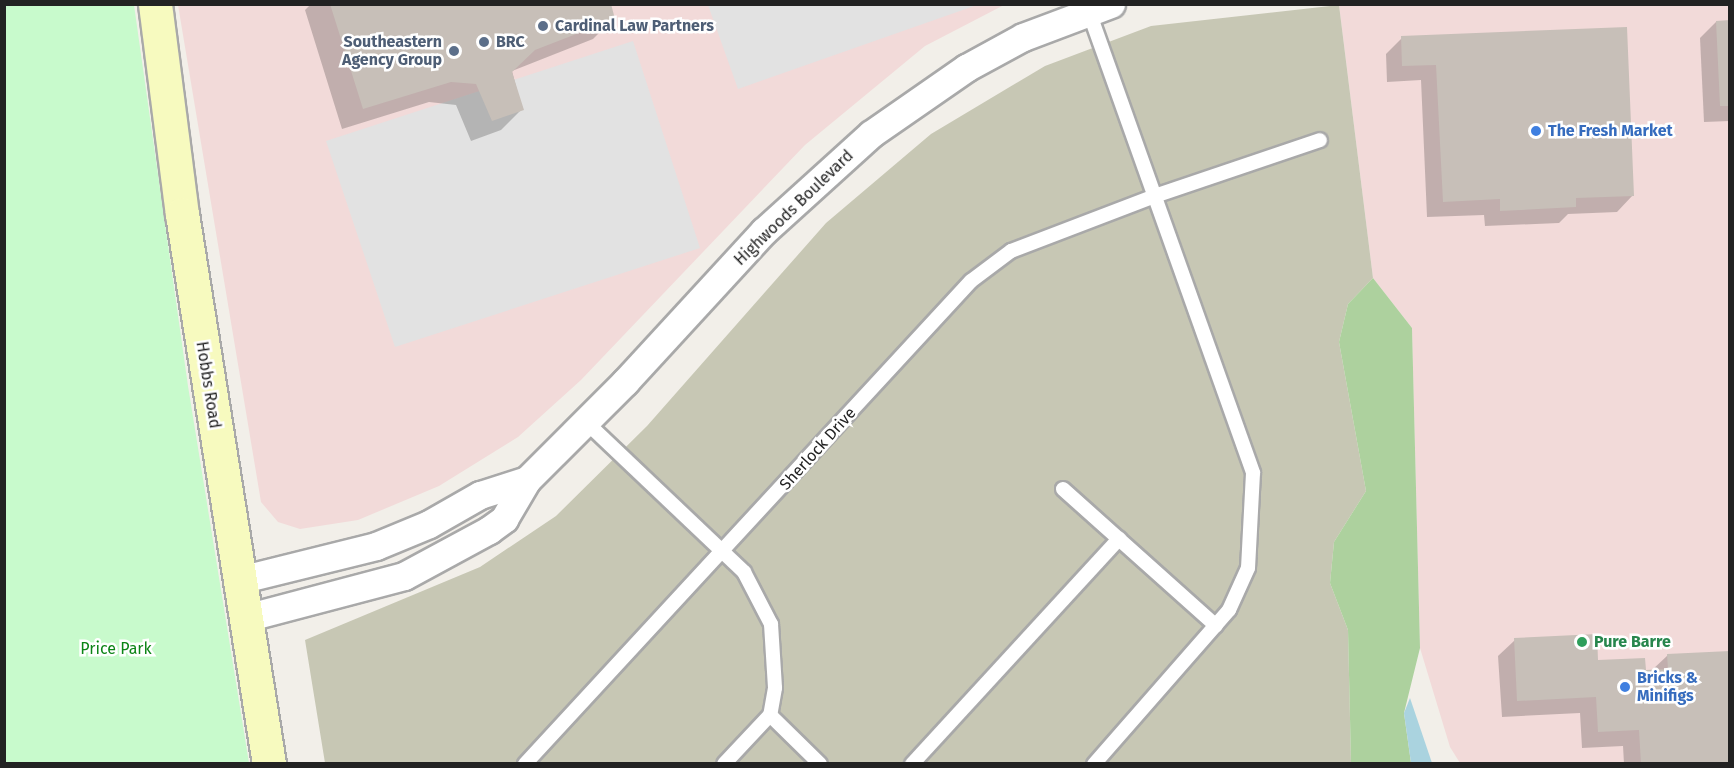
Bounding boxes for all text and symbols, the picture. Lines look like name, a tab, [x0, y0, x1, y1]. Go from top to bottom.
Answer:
place label: Cardinal Law Partners	[555, 16, 714, 36]
marker: Cardinal Law Partners	[536, 19, 550, 33]
place label: Southeastern Agency Group	[342, 32, 442, 70]
place label: BRC	[496, 32, 525, 52]
marker: BRC	[477, 35, 491, 49]
marker: Southeastern Agency Group	[447, 44, 461, 58]
place label: The Fresh Market	[1548, 121, 1673, 141]
marker: The Fresh Market	[1529, 124, 1543, 138]
street label: Highwoods Boulevard	[731, 146, 857, 270]
street label: Hobbs Road	[192, 340, 224, 430]
street label: Sherlock Drive	[776, 404, 860, 494]
place label: Pure Barre	[1594, 632, 1671, 652]
marker: Pure Barre	[1575, 635, 1589, 649]
park label: Price Park	[80, 639, 152, 659]
place label: Bricks & Minifigs	[1637, 668, 1698, 706]
marker: Bricks & Minifigs	[1618, 680, 1632, 694]

